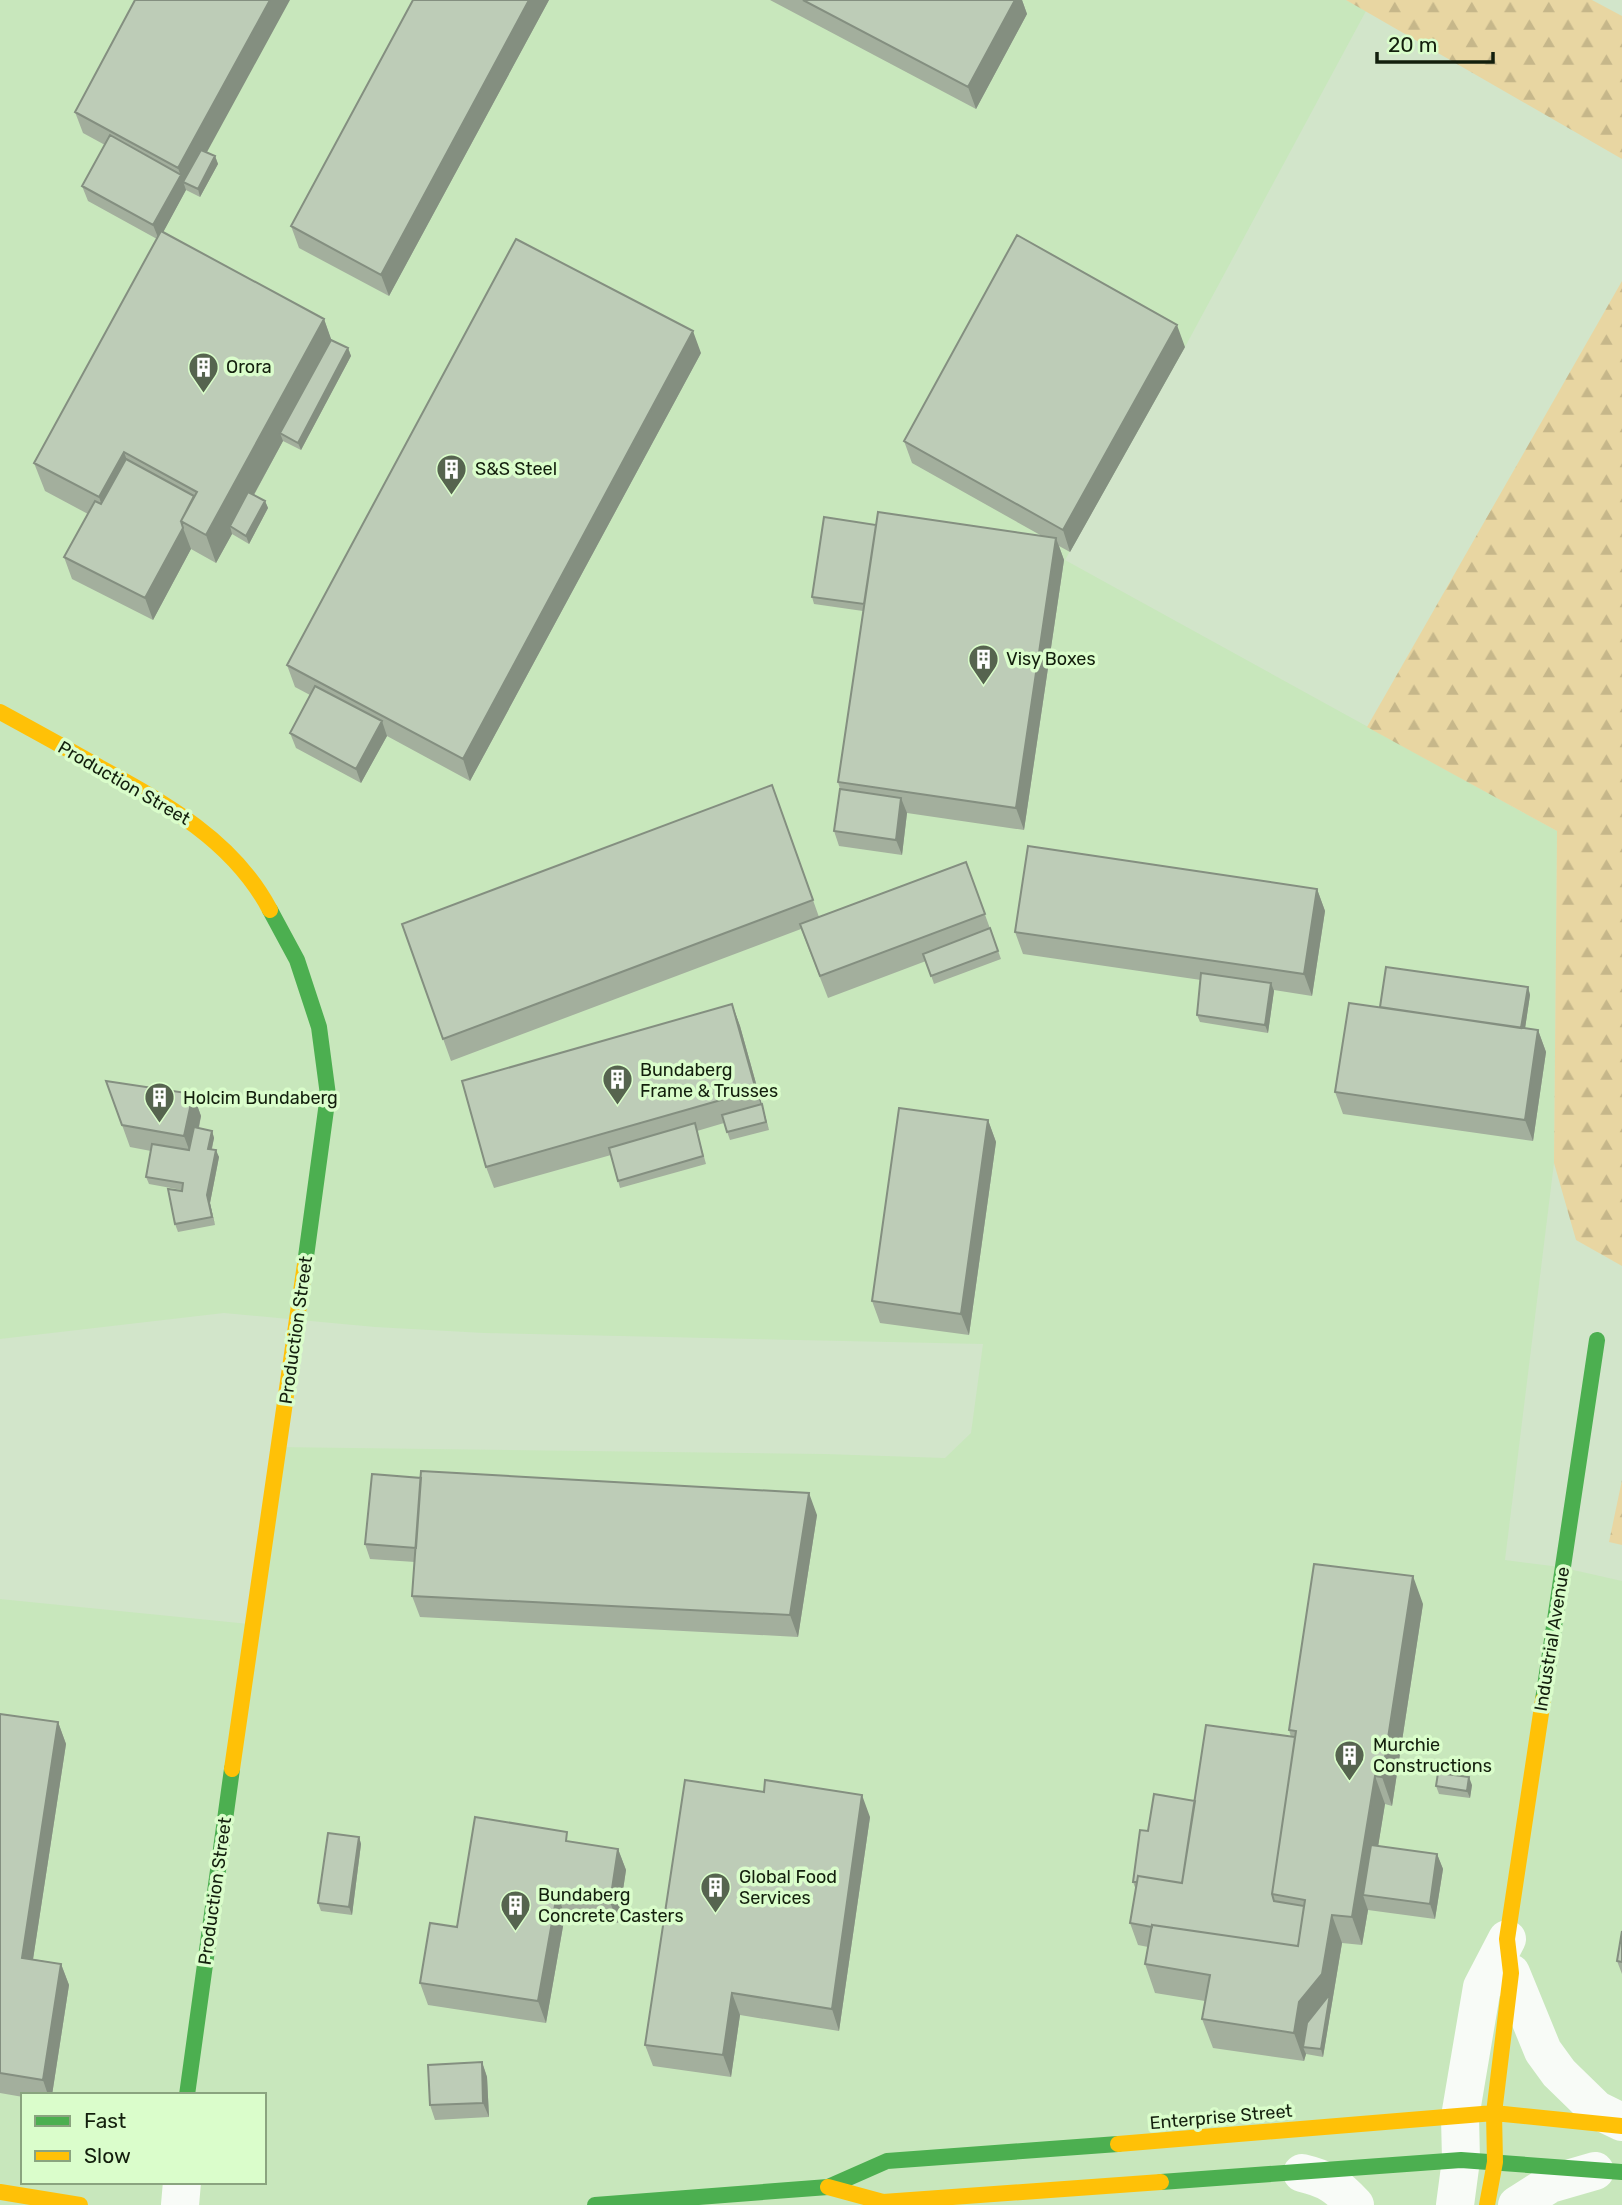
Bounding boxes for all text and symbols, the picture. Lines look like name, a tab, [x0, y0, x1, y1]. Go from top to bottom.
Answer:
scale bar	[1377, 21, 1492, 65]
text: 20 m	[1388, 32, 1437, 57]
building icon: Orora	[186, 350, 220, 394]
place label: Orora	[226, 356, 272, 378]
building icon: S&S Steel	[435, 452, 469, 496]
place label: S&S Steel	[475, 458, 557, 480]
building icon: Visy Boxes	[966, 642, 1000, 686]
place label: Visy Boxes	[1006, 648, 1096, 670]
street label: Production Street	[54, 736, 194, 830]
place label: Bundaberg Frame & Trusses	[640, 1059, 778, 1102]
building icon: Bundaberg Frame & Trusses	[600, 1063, 634, 1107]
building icon: Holcim Bundaberg	[143, 1081, 177, 1125]
place label: Holcim Bundaberg	[183, 1087, 338, 1109]
street label: Production Street	[275, 1255, 317, 1405]
street label: Industrial Avenue	[1530, 1565, 1574, 1713]
place label: Murchie Constructions	[1373, 1734, 1492, 1777]
building icon: Murchie Constructions	[1333, 1738, 1367, 1782]
street label: Production Street	[194, 1816, 236, 1966]
place label: Global Food Services	[739, 1866, 837, 1909]
building icon: Global Food Services	[699, 1870, 733, 1914]
place label: Bundaberg Concrete Casters	[538, 1884, 684, 1927]
building icon: Bundaberg Concrete Casters	[498, 1888, 532, 1932]
legend	[21, 2093, 266, 2184]
street label: Enterprise Street	[1149, 2100, 1293, 2134]
text: Fast	[84, 2108, 126, 2133]
text: Slow	[84, 2143, 131, 2168]

